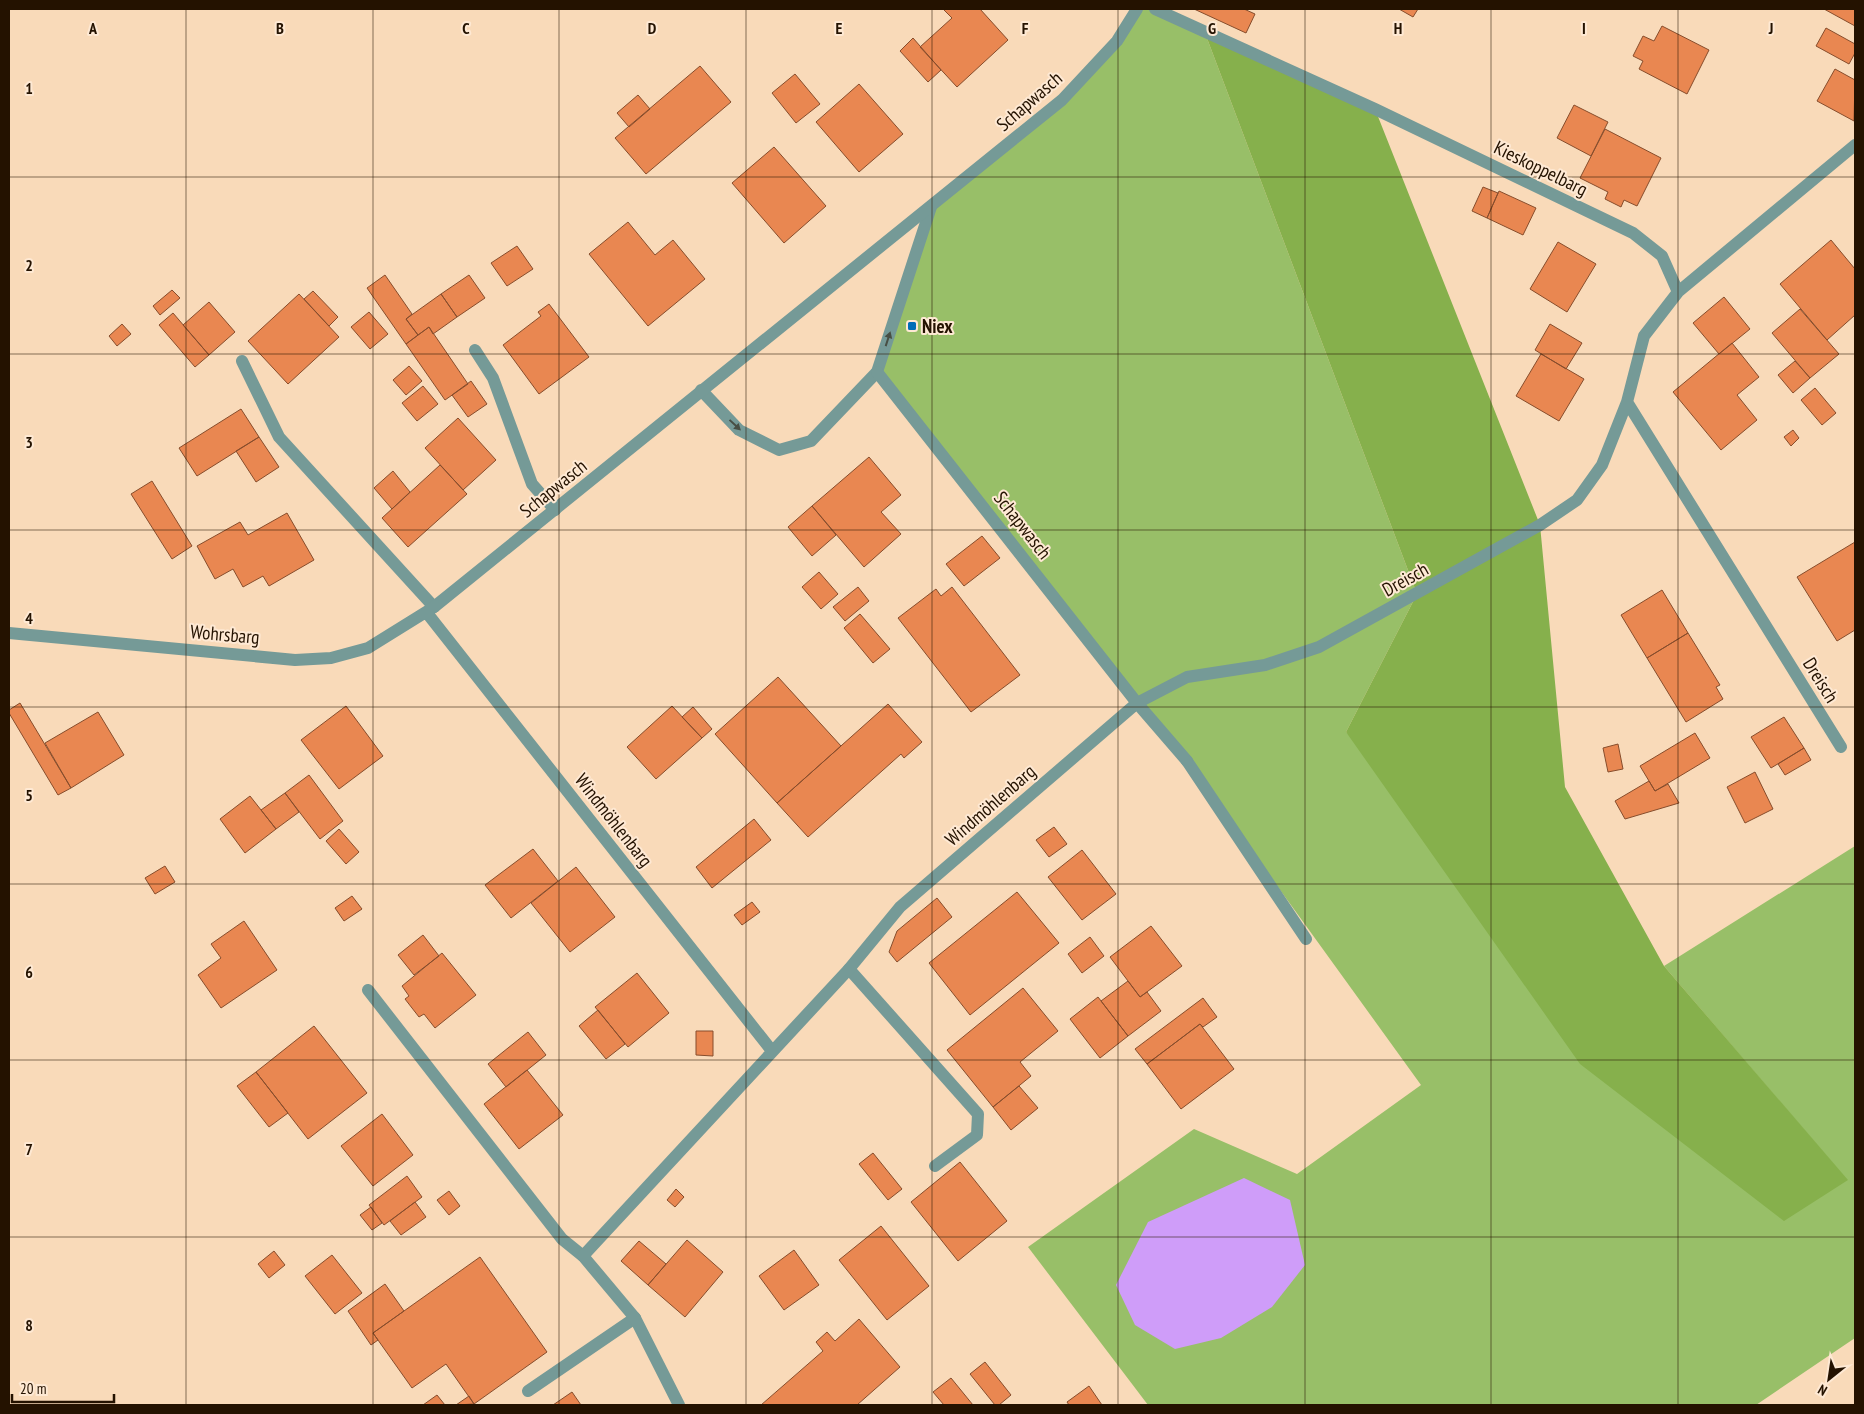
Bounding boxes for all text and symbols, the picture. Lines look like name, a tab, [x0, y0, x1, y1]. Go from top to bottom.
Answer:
text: A	[88, 18, 98, 38]
text: B	[276, 18, 284, 38]
text: C	[462, 18, 470, 38]
text: D	[648, 18, 657, 38]
text: E	[836, 18, 843, 38]
text: F	[1022, 18, 1029, 38]
text: G	[1208, 18, 1216, 38]
text: H	[1394, 18, 1402, 38]
text: I	[1582, 18, 1586, 38]
text: J	[1768, 18, 1773, 38]
street label: Schapwasch	[991, 66, 1067, 136]
text: 1	[25, 78, 33, 98]
street label: Kieskoppelbarg	[1490, 135, 1592, 201]
text: 2	[25, 255, 33, 275]
place label: Niex	[922, 314, 953, 338]
marker: Niex	[906, 320, 918, 332]
one-way arrow	[885, 331, 893, 346]
one-way arrow	[729, 419, 741, 431]
text: 3	[25, 432, 33, 452]
street label: Schapwasch	[515, 454, 591, 522]
street label: Schapwasch	[989, 486, 1057, 564]
street label: Dreisch	[1378, 557, 1432, 601]
text: 4	[25, 608, 33, 628]
street label: Wohrsbarg	[189, 619, 261, 649]
street label: Dreisch	[1798, 653, 1844, 707]
street label: Windmöhlenbarg	[940, 759, 1040, 851]
street label: Windmöhlenbarg	[570, 768, 658, 872]
text: 5	[25, 785, 33, 805]
text: 6	[25, 962, 33, 982]
text: 7	[25, 1139, 33, 1159]
text: 8	[25, 1315, 33, 1335]
north arrow	[1804, 1354, 1854, 1404]
scale bar	[12, 1372, 115, 1404]
text: 20 m	[20, 1379, 46, 1398]
text: N	[1815, 1381, 1830, 1400]

